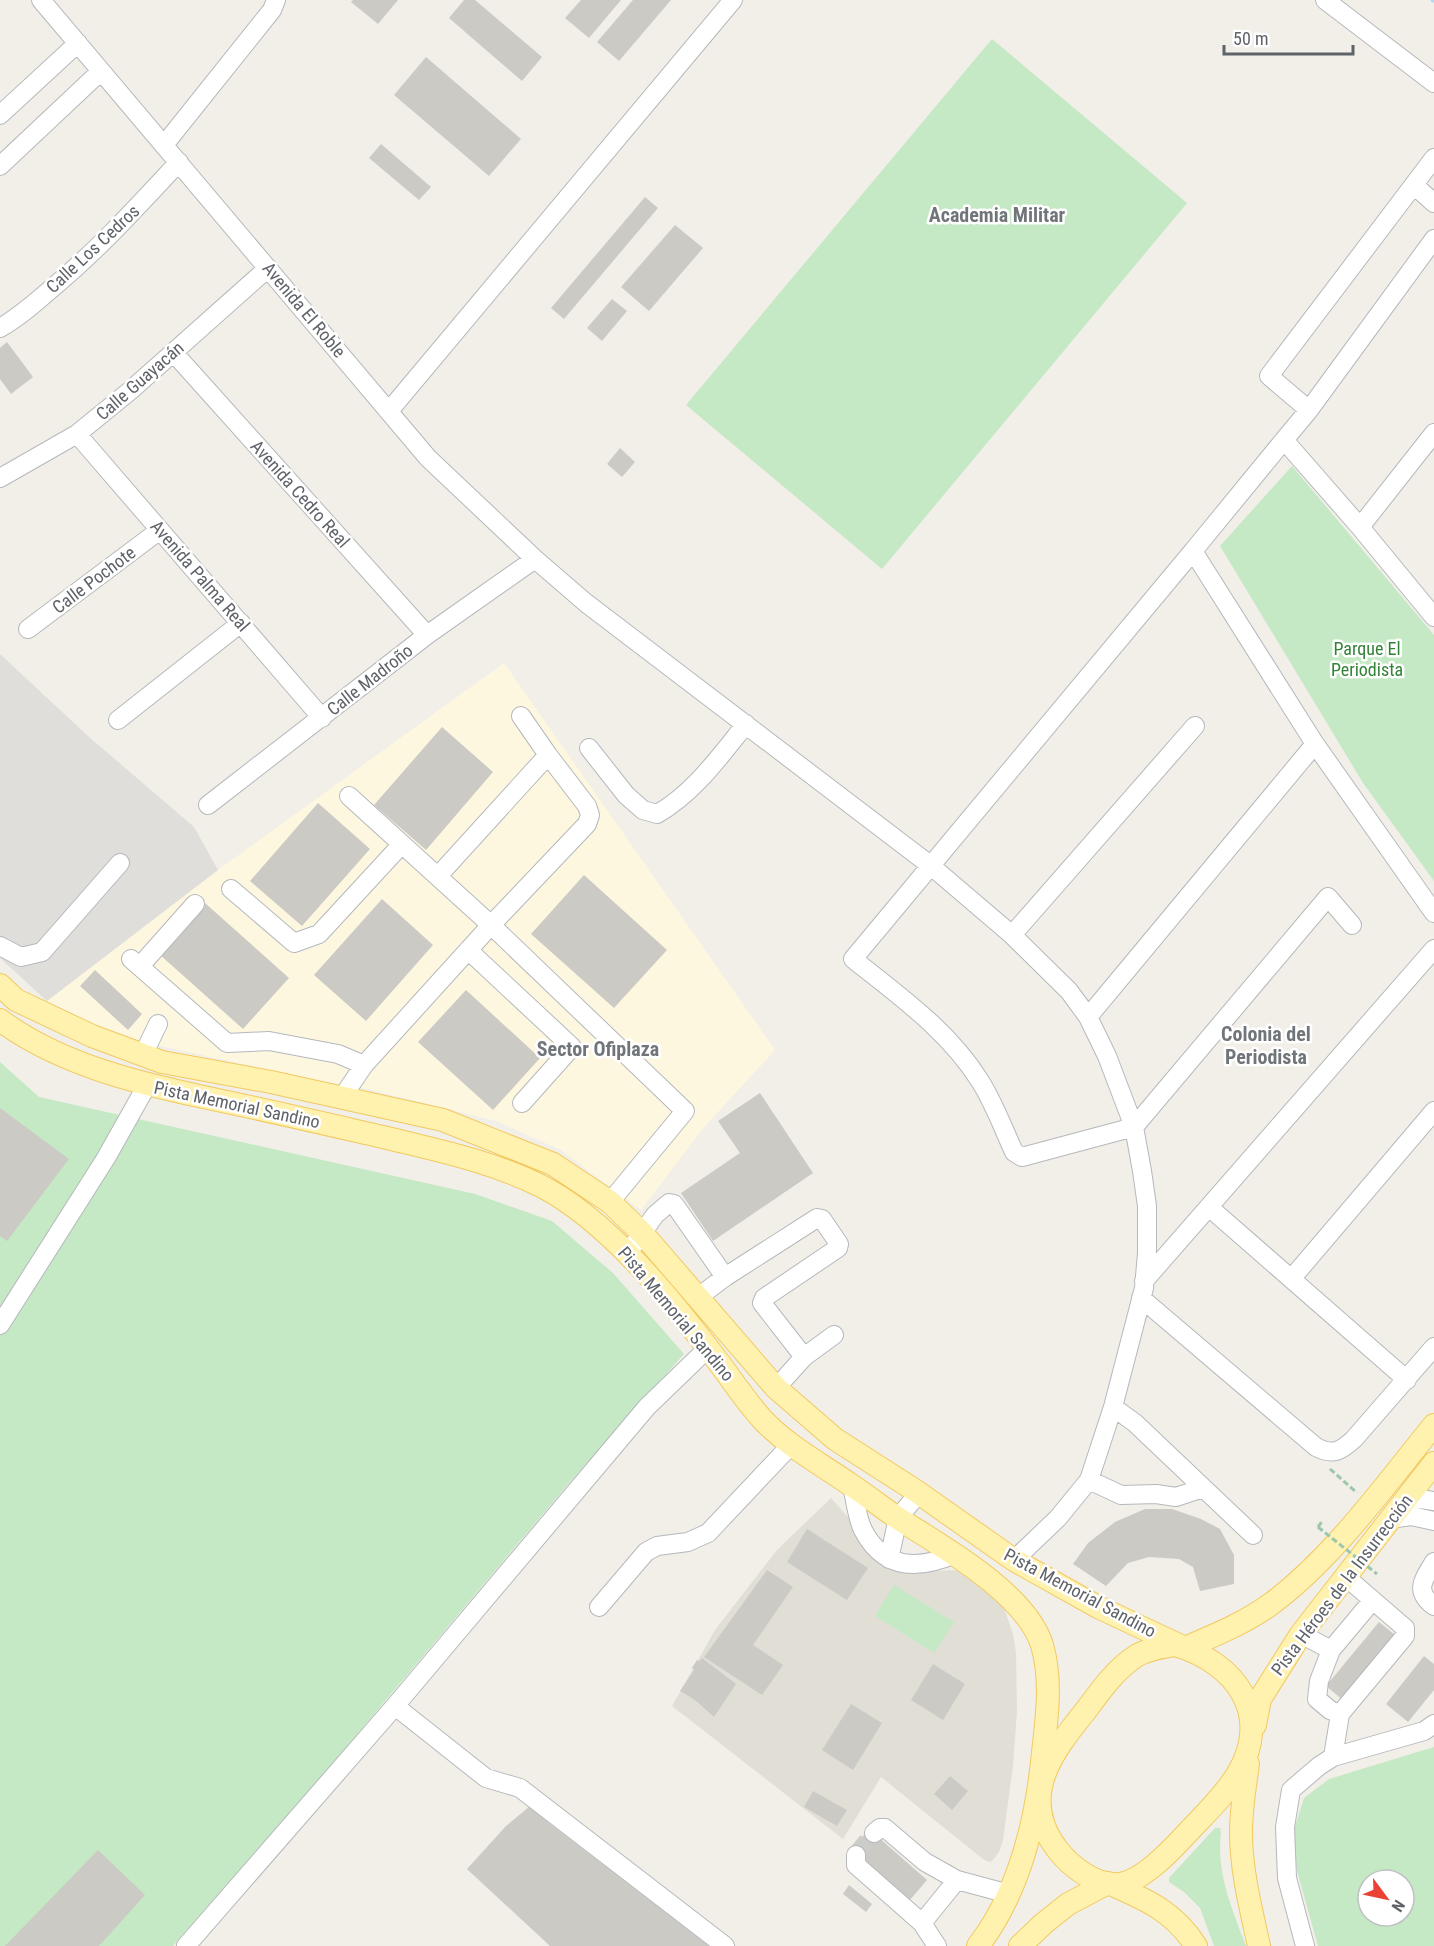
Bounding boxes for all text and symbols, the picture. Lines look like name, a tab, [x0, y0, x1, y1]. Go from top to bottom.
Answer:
scale bar	[1224, 18, 1353, 56]
text: 50 m	[1233, 28, 1268, 49]
street label: Calle Los Cedros	[42, 200, 144, 297]
district label: Academia Militar	[929, 203, 1066, 227]
street label: Avenida El Roble	[258, 258, 350, 362]
street label: Calle Guayacán	[92, 337, 188, 424]
street label: Avenida Cedro Real	[247, 436, 354, 552]
street label: Avenida Palma Real	[146, 516, 254, 635]
street label: Calle Pochote	[48, 542, 139, 618]
park label: Parque El Periodista	[1331, 638, 1403, 680]
street label: Calle Madroño	[323, 640, 417, 720]
district label: Colonia del Periodista	[1221, 1022, 1311, 1069]
district label: Sector Ofiplaza	[537, 1037, 659, 1061]
street label: Pista Memorial Sandino	[152, 1077, 322, 1132]
street label: Pista Memorial Sandino	[614, 1242, 739, 1385]
street label: Pista Héroes de la Insurrección	[1267, 1490, 1417, 1679]
street label: Pista Memorial Sandino	[1001, 1544, 1160, 1642]
north arrow	[1356, 1868, 1416, 1928]
text: N	[1388, 1897, 1409, 1915]

